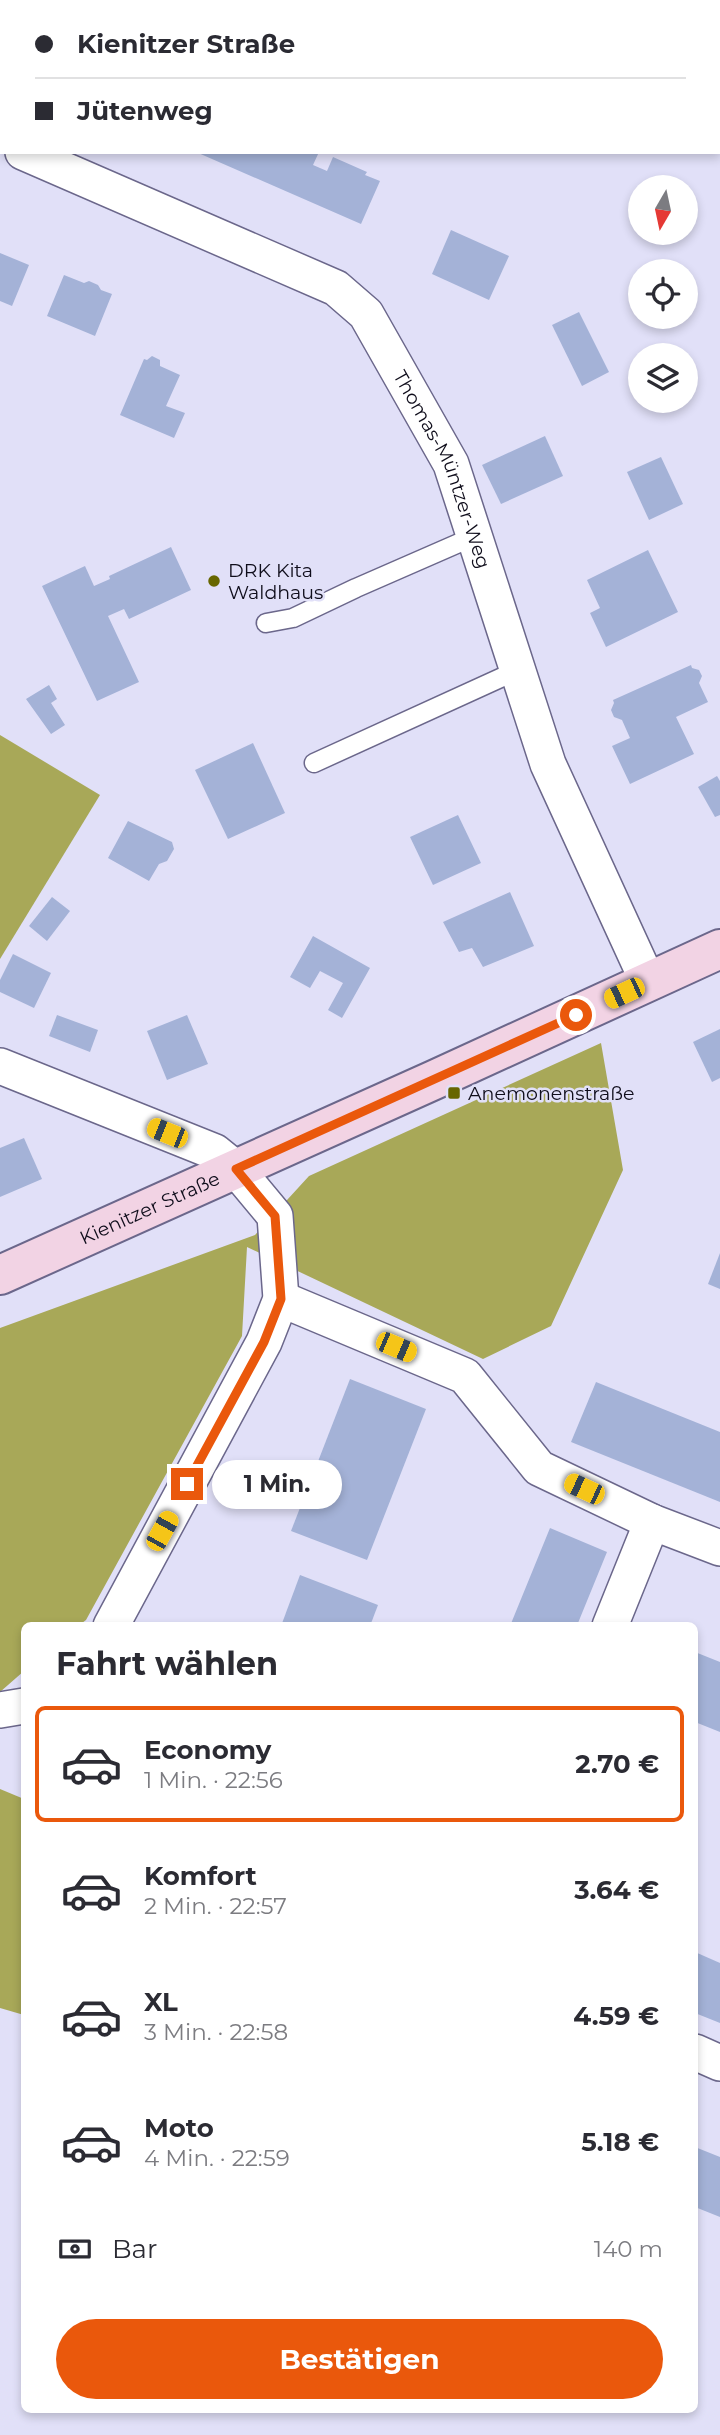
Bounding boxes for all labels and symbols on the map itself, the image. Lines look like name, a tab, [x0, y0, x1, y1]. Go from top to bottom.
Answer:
north arrow	[628, 175, 698, 245]
street label: Thomas-Müntzer-Weg	[389, 366, 496, 571]
place label: DRK Kita Waldhaus	[228, 559, 323, 604]
marker: DRK Kita Waldhaus	[206, 573, 222, 589]
car	[601, 975, 648, 1011]
route start	[560, 999, 592, 1031]
place label: Anemonenstraße	[468, 1082, 634, 1105]
marker: Anemonenstraße	[446, 1085, 462, 1101]
car	[144, 1115, 191, 1151]
street label: Kienitzer Straße	[76, 1166, 223, 1249]
car	[373, 1329, 420, 1365]
callout: 1 Min.	[212, 1460, 341, 1508]
route end	[171, 1468, 203, 1500]
car	[561, 1471, 608, 1507]
car	[143, 1508, 182, 1554]

